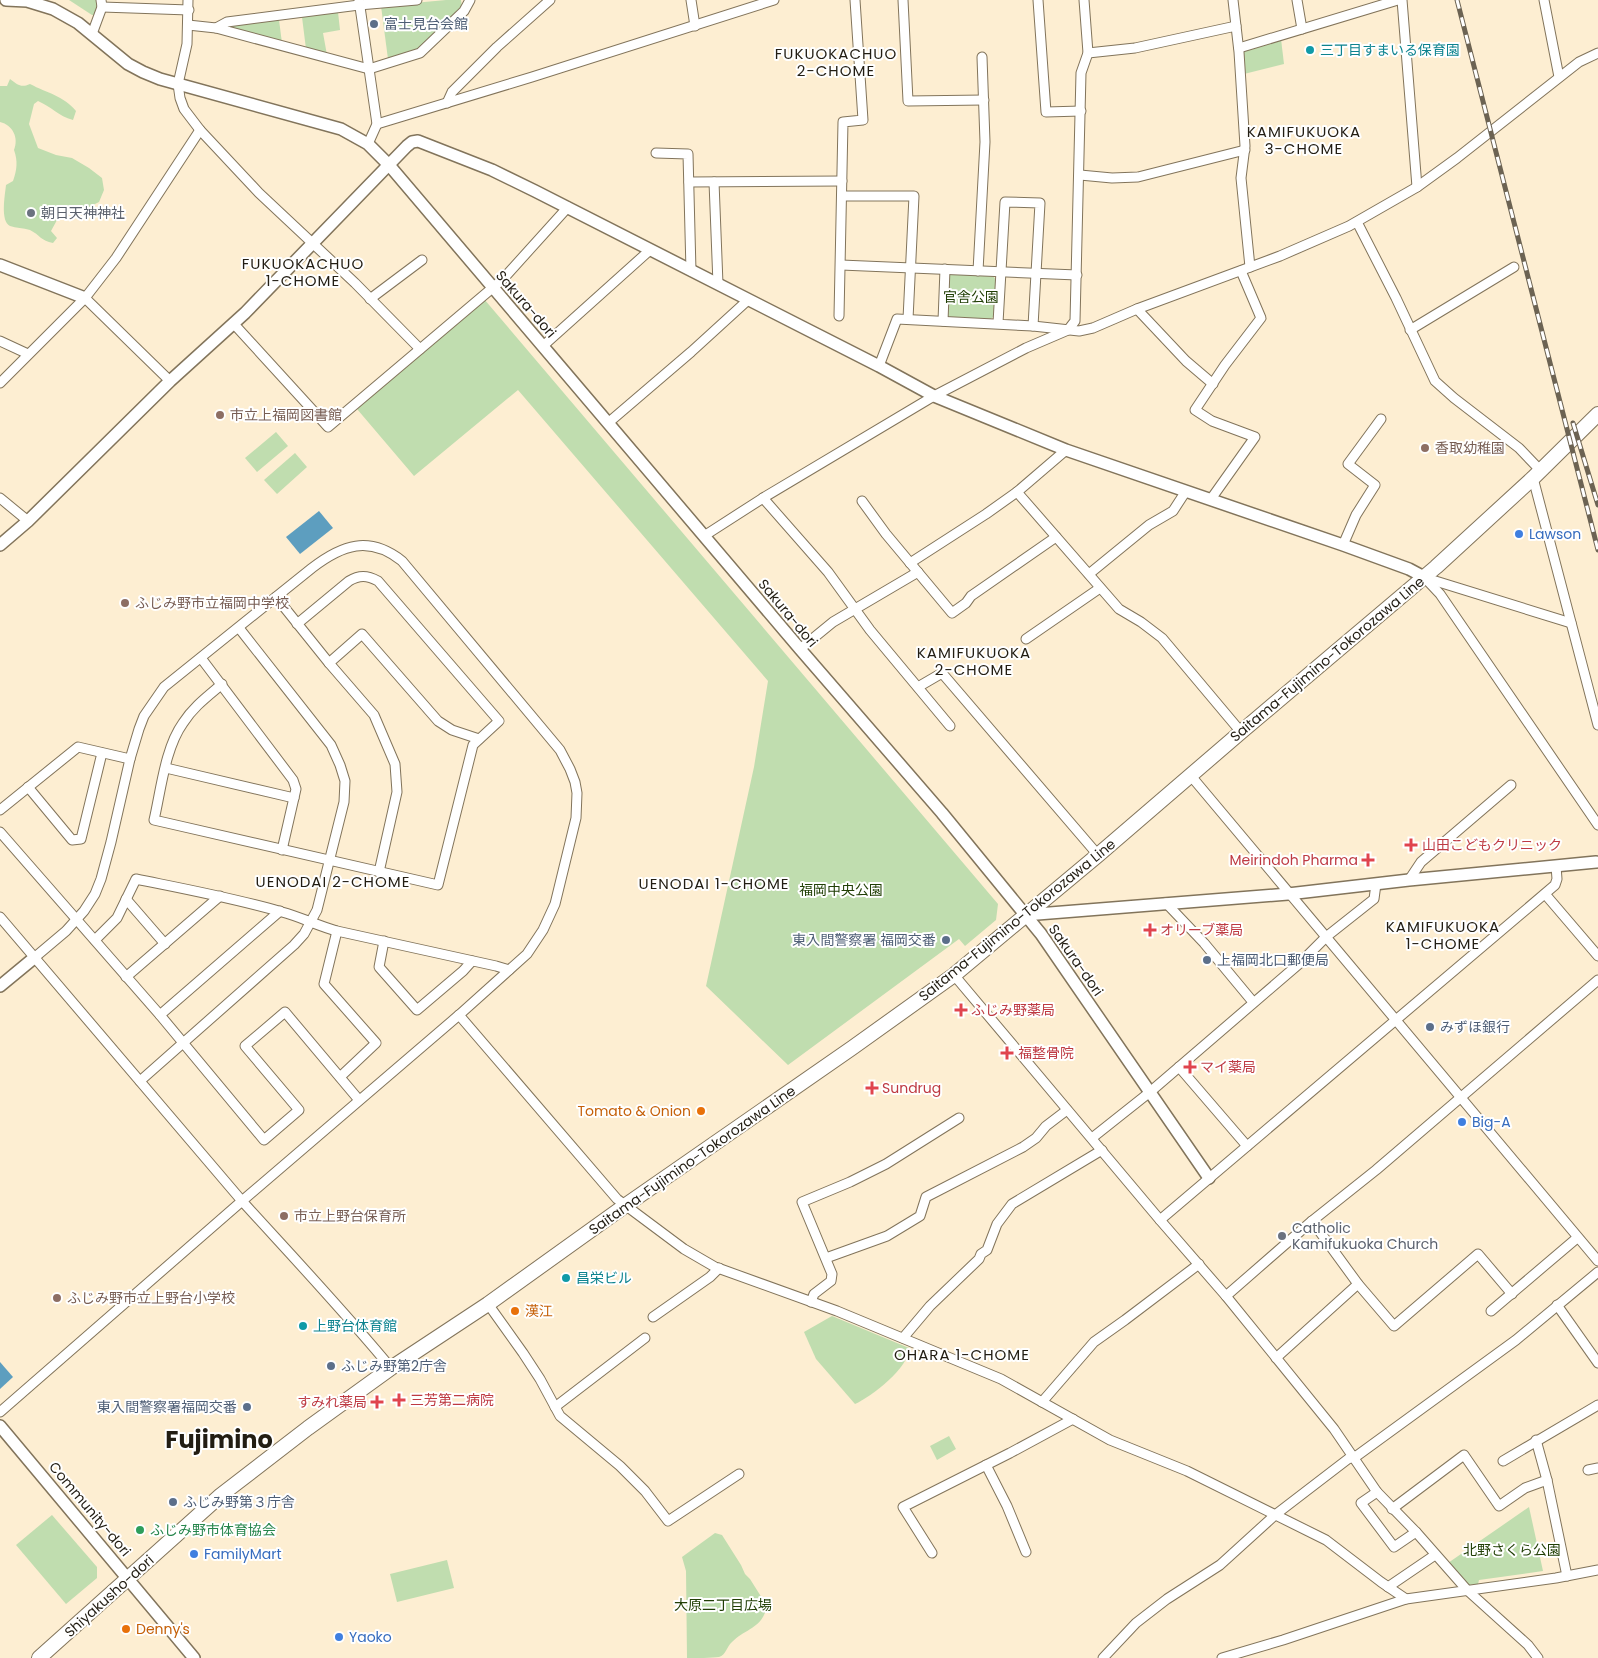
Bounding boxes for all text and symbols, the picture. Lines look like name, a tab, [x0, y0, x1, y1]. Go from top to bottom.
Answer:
place label: 富士見台会館	[384, 14, 468, 34]
marker: 富士見台会館	[368, 18, 380, 30]
place label: 三丁目すまいる保育園	[1320, 40, 1460, 60]
district label: FUKUOKACHUO 2-CHOME	[775, 43, 897, 81]
marker: 三丁目すまいる保育園	[1304, 44, 1316, 56]
district label: KAMIFUKUOKA 3-CHOME	[1247, 121, 1361, 159]
place label: 朝日天神神社	[41, 203, 125, 223]
marker: 朝日天神神社	[25, 207, 37, 219]
district label: FUKUOKACHUO 1-CHOME	[242, 253, 364, 291]
street label: Sakura-dori	[491, 266, 561, 342]
park label: 官舎公園	[943, 287, 999, 307]
place label: 市立上福岡図書館	[230, 405, 342, 425]
marker: 市立上福岡図書館	[214, 409, 226, 421]
place label: 香取幼稚園	[1435, 438, 1505, 458]
marker: 香取幼稚園	[1419, 442, 1431, 454]
place label: Lawson	[1529, 524, 1581, 544]
marker: Lawson	[1513, 528, 1525, 540]
street label: Saitama-Fujimino-Tokorozawa Line	[1225, 571, 1429, 746]
street label: Sakura-dori	[754, 575, 822, 651]
place label: ふじみ野市立福岡中学校	[135, 593, 289, 613]
marker: ふじみ野市立福岡中学校	[119, 597, 131, 609]
district label: KAMIFUKUOKA 2-CHOME	[917, 642, 1031, 680]
street label: Saitama-Fujimino-Tokorozawa Line	[914, 834, 1120, 1006]
place label: 山田こどもクリニック	[1422, 835, 1562, 855]
marker: 山田こどもクリニック	[1404, 838, 1418, 852]
place label: Meirindoh Pharma	[1229, 850, 1358, 870]
marker: Meirindoh Pharma	[1362, 854, 1374, 866]
district label: UENODAI 2-CHOME	[256, 871, 410, 892]
district label: UENODAI 1-CHOME	[639, 873, 790, 894]
park label: 福岡中央公園	[799, 880, 883, 900]
district label: KAMIFUKUOKA 1-CHOME	[1386, 916, 1500, 954]
street label: Sakura-dori	[1044, 920, 1108, 1000]
place label: オリーブ薬局	[1160, 920, 1243, 940]
marker: オリーブ薬局	[1144, 924, 1156, 936]
place label: 東入間警察署 福岡交番	[792, 930, 936, 950]
marker: 東入間警察署 福岡交番	[940, 934, 952, 946]
place label: 上福岡北口郵便局	[1217, 950, 1329, 970]
marker: 上福岡北口郵便局	[1201, 954, 1213, 966]
place label: ふじみ野薬局	[971, 1000, 1055, 1020]
marker: ふじみ野薬局	[955, 1004, 967, 1016]
place label: みずほ銀行	[1440, 1017, 1510, 1037]
marker: みずほ銀行	[1424, 1021, 1436, 1033]
place label: 福整骨院	[1018, 1043, 1074, 1063]
marker: 福整骨院	[1000, 1046, 1014, 1060]
place label: マイ薬局	[1200, 1057, 1256, 1077]
marker: マイ薬局	[1184, 1061, 1196, 1073]
place label: Sundrug	[882, 1078, 941, 1098]
street label: Saitama-Fujimino-Tokorozawa Line	[585, 1080, 800, 1239]
marker: Sundrug	[866, 1082, 878, 1094]
place label: Tomato & Onion	[577, 1101, 691, 1121]
marker: Tomato & Onion	[695, 1105, 707, 1117]
place label: Big-A	[1472, 1112, 1511, 1132]
marker: Big-A	[1456, 1116, 1468, 1128]
place label: 市立上野台保育所	[294, 1206, 406, 1226]
marker: 市立上野台保育所	[278, 1210, 290, 1222]
place label: Catholic Kamifukuoka Church	[1292, 1218, 1438, 1254]
marker: Catholic Kamifukuoka Church	[1276, 1230, 1288, 1242]
place label: 昌栄ビル	[576, 1268, 632, 1288]
marker: 昌栄ビル	[560, 1272, 572, 1284]
place label: ふじみ野市立上野台小学校	[67, 1288, 235, 1308]
marker: ふじみ野市立上野台小学校	[51, 1292, 63, 1304]
place label: 漢江	[525, 1301, 553, 1321]
marker: 漢江	[509, 1305, 521, 1317]
place label: 上野台体育館	[313, 1316, 397, 1336]
marker: 上野台体育館	[297, 1320, 309, 1332]
district label: OHARA 1-CHOME	[894, 1344, 1030, 1365]
place label: ふじみ野第2庁舎	[341, 1356, 447, 1376]
marker: ふじみ野第2庁舎	[325, 1360, 337, 1372]
place label: 三芳第二病院	[410, 1390, 494, 1410]
place label: すみれ薬局	[297, 1392, 367, 1412]
marker: 三芳第二病院	[392, 1393, 406, 1407]
marker: すみれ薬局	[371, 1396, 383, 1408]
place label: 東入間警察署福岡交番	[97, 1397, 237, 1417]
marker: 東入間警察署福岡交番	[241, 1401, 253, 1413]
district label: Fujimino	[165, 1423, 273, 1456]
street label: Community-dori	[44, 1457, 136, 1561]
place label: ふじみ野第３庁舎	[183, 1492, 295, 1512]
marker: ふじみ野第３庁舎	[167, 1496, 179, 1508]
place label: ふじみ野市体育協会	[150, 1520, 276, 1540]
marker: ふじみ野市体育協会	[134, 1524, 146, 1536]
park label: 北野さくら公園	[1463, 1540, 1561, 1560]
place label: FamilyMart	[204, 1544, 282, 1564]
marker: FamilyMart	[188, 1548, 200, 1560]
street label: Shiyakusho-dori	[60, 1550, 158, 1642]
park label: 大原二丁目広場	[674, 1595, 772, 1615]
place label: Denny's	[136, 1619, 190, 1639]
marker: Denny's	[120, 1623, 132, 1635]
place label: Yaoko	[349, 1627, 392, 1647]
marker: Yaoko	[333, 1631, 345, 1643]

